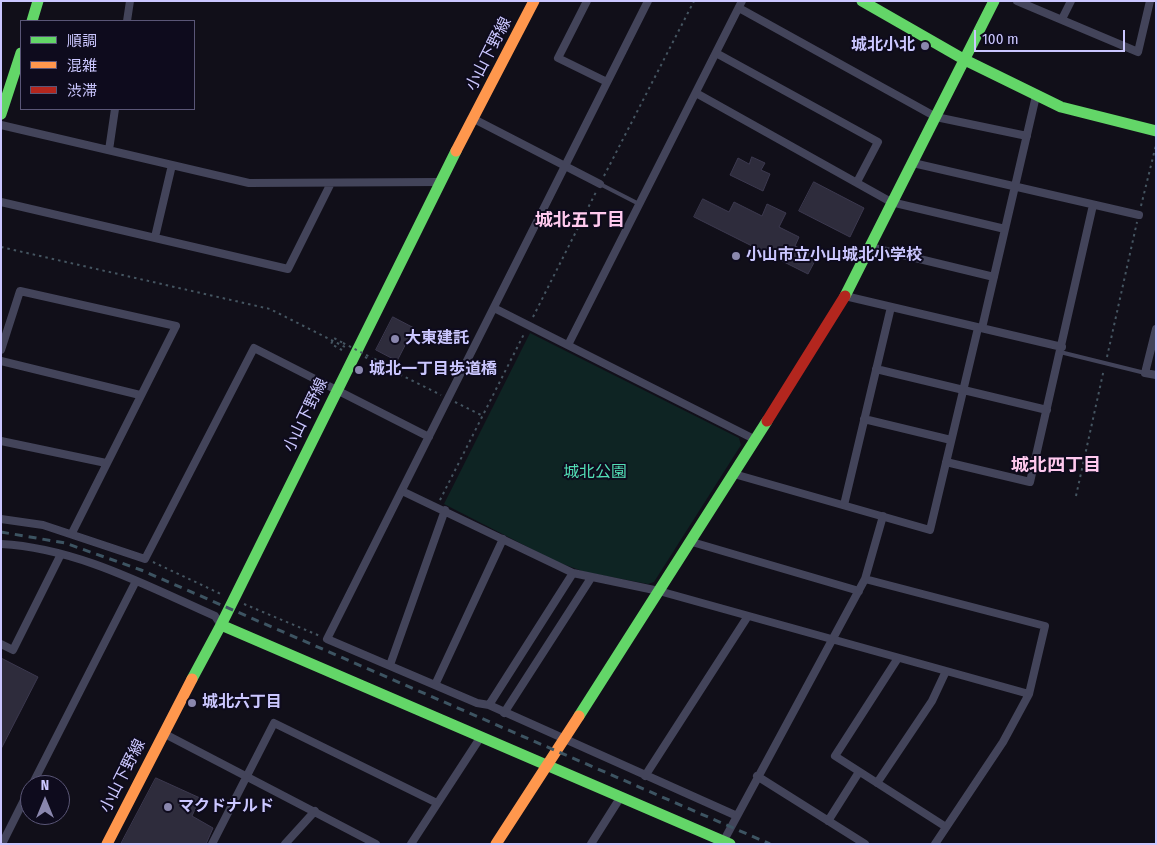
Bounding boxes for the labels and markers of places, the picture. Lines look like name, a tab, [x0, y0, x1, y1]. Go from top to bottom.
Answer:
place label: 城北小北	[851, 36, 915, 56]
marker: 城北小北	[919, 40, 931, 52]
place label: 小山市立小山城北小学校	[746, 246, 922, 266]
marker: 小山市立小山城北小学校	[730, 250, 742, 262]
place label: 大東建託	[405, 329, 469, 349]
marker: 大東建託	[389, 333, 401, 345]
place label: 城北一丁目歩道橋	[369, 360, 497, 380]
marker: 城北一丁目歩道橋	[353, 364, 365, 376]
place label: 城北六丁目	[202, 693, 282, 713]
marker: 城北六丁目	[186, 697, 198, 709]
place label: マクドナルド	[178, 797, 274, 817]
marker: マクドナルド	[162, 801, 174, 813]

